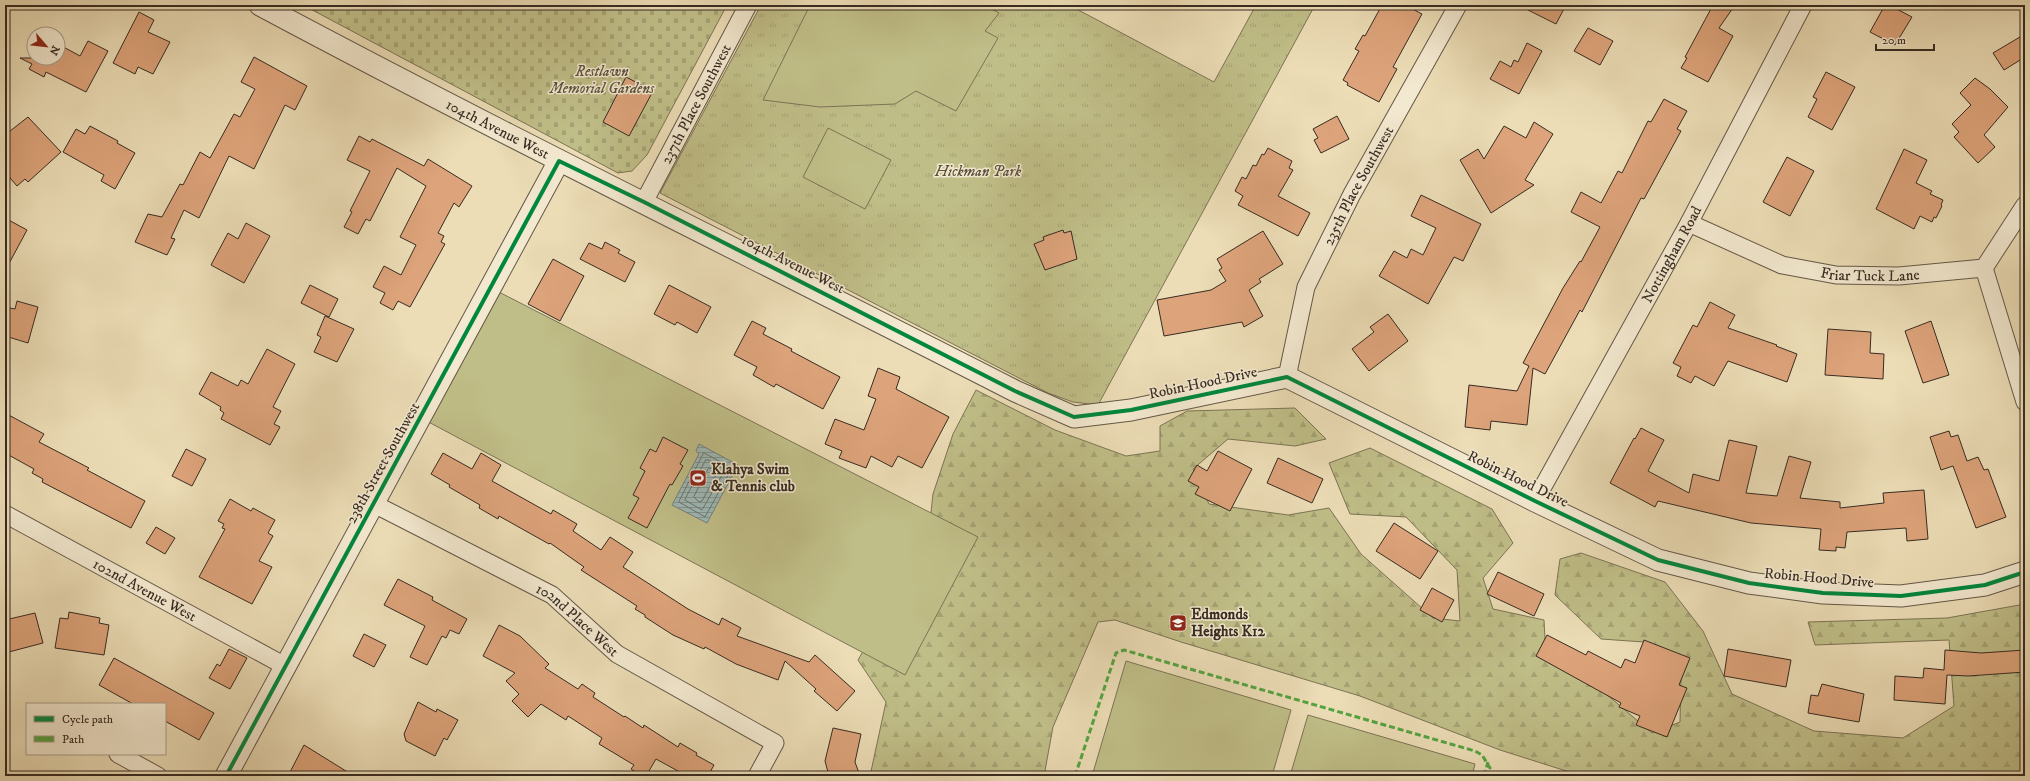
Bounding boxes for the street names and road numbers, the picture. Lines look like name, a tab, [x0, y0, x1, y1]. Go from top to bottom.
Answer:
street label: 237th Place Southwest	[656, 40, 735, 167]
street label: 104th Avenue West	[443, 95, 553, 163]
street label: 235th Place Southwest	[1319, 122, 1398, 248]
street label: Nottingham Road	[1637, 202, 1706, 306]
street label: 104th Avenue West	[738, 230, 848, 298]
street label: Friar Tuck Lane	[1819, 263, 1920, 286]
street label: Robin Hood Drive	[1147, 362, 1259, 404]
street label: 238th Street Southwest	[342, 399, 424, 527]
street label: Robin Hood Drive	[1464, 446, 1572, 512]
street label: 102nd Avenue West	[90, 554, 200, 626]
street label: Robin Hood Drive	[1763, 564, 1875, 592]
street label: 102nd Place West	[533, 579, 623, 661]

